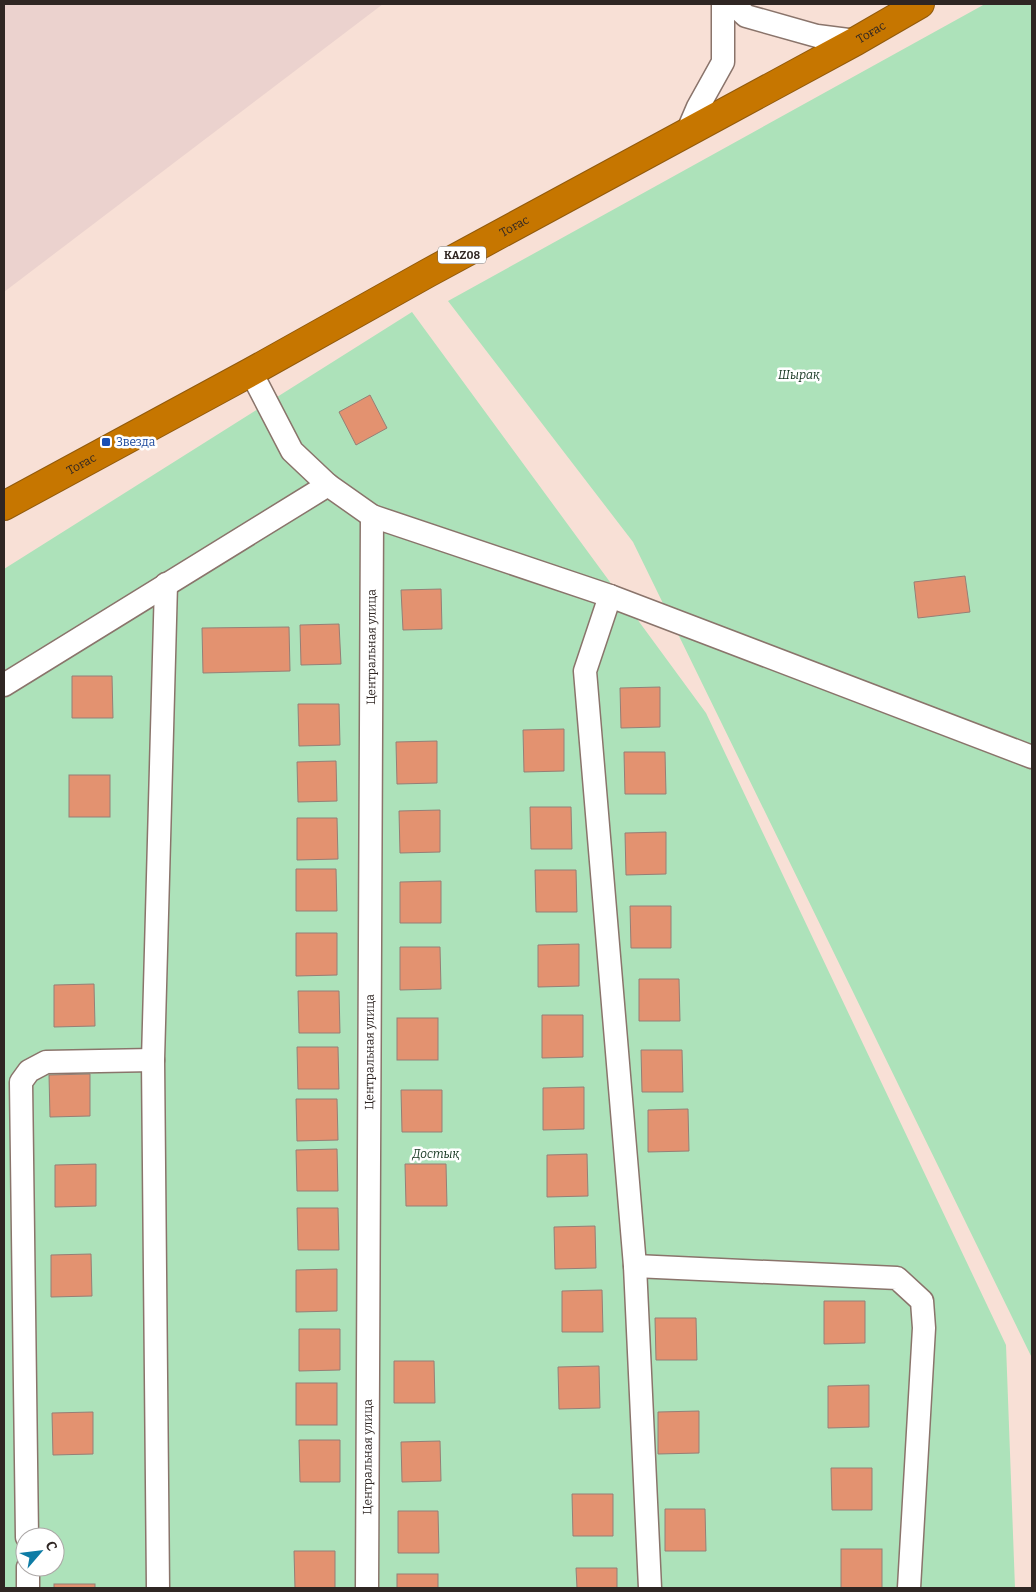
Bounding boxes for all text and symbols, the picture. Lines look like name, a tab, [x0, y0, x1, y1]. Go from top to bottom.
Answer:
street label: Тоғас	[854, 18, 888, 46]
street label: Тоғас	[497, 213, 531, 240]
road number: KAZ08	[438, 246, 486, 264]
park label: Шырақ	[778, 368, 820, 382]
place label: Звезда	[116, 435, 156, 449]
marker: Звезда	[100, 436, 112, 448]
street label: Тоғас	[64, 450, 98, 478]
street label: Центральная улица	[364, 589, 379, 705]
street label: Центральная улица	[362, 994, 377, 1110]
park label: Достық	[412, 1147, 460, 1161]
street label: Центральная улица	[360, 1399, 375, 1515]
north arrow	[15, 1527, 65, 1577]
text: С	[41, 1538, 61, 1554]

